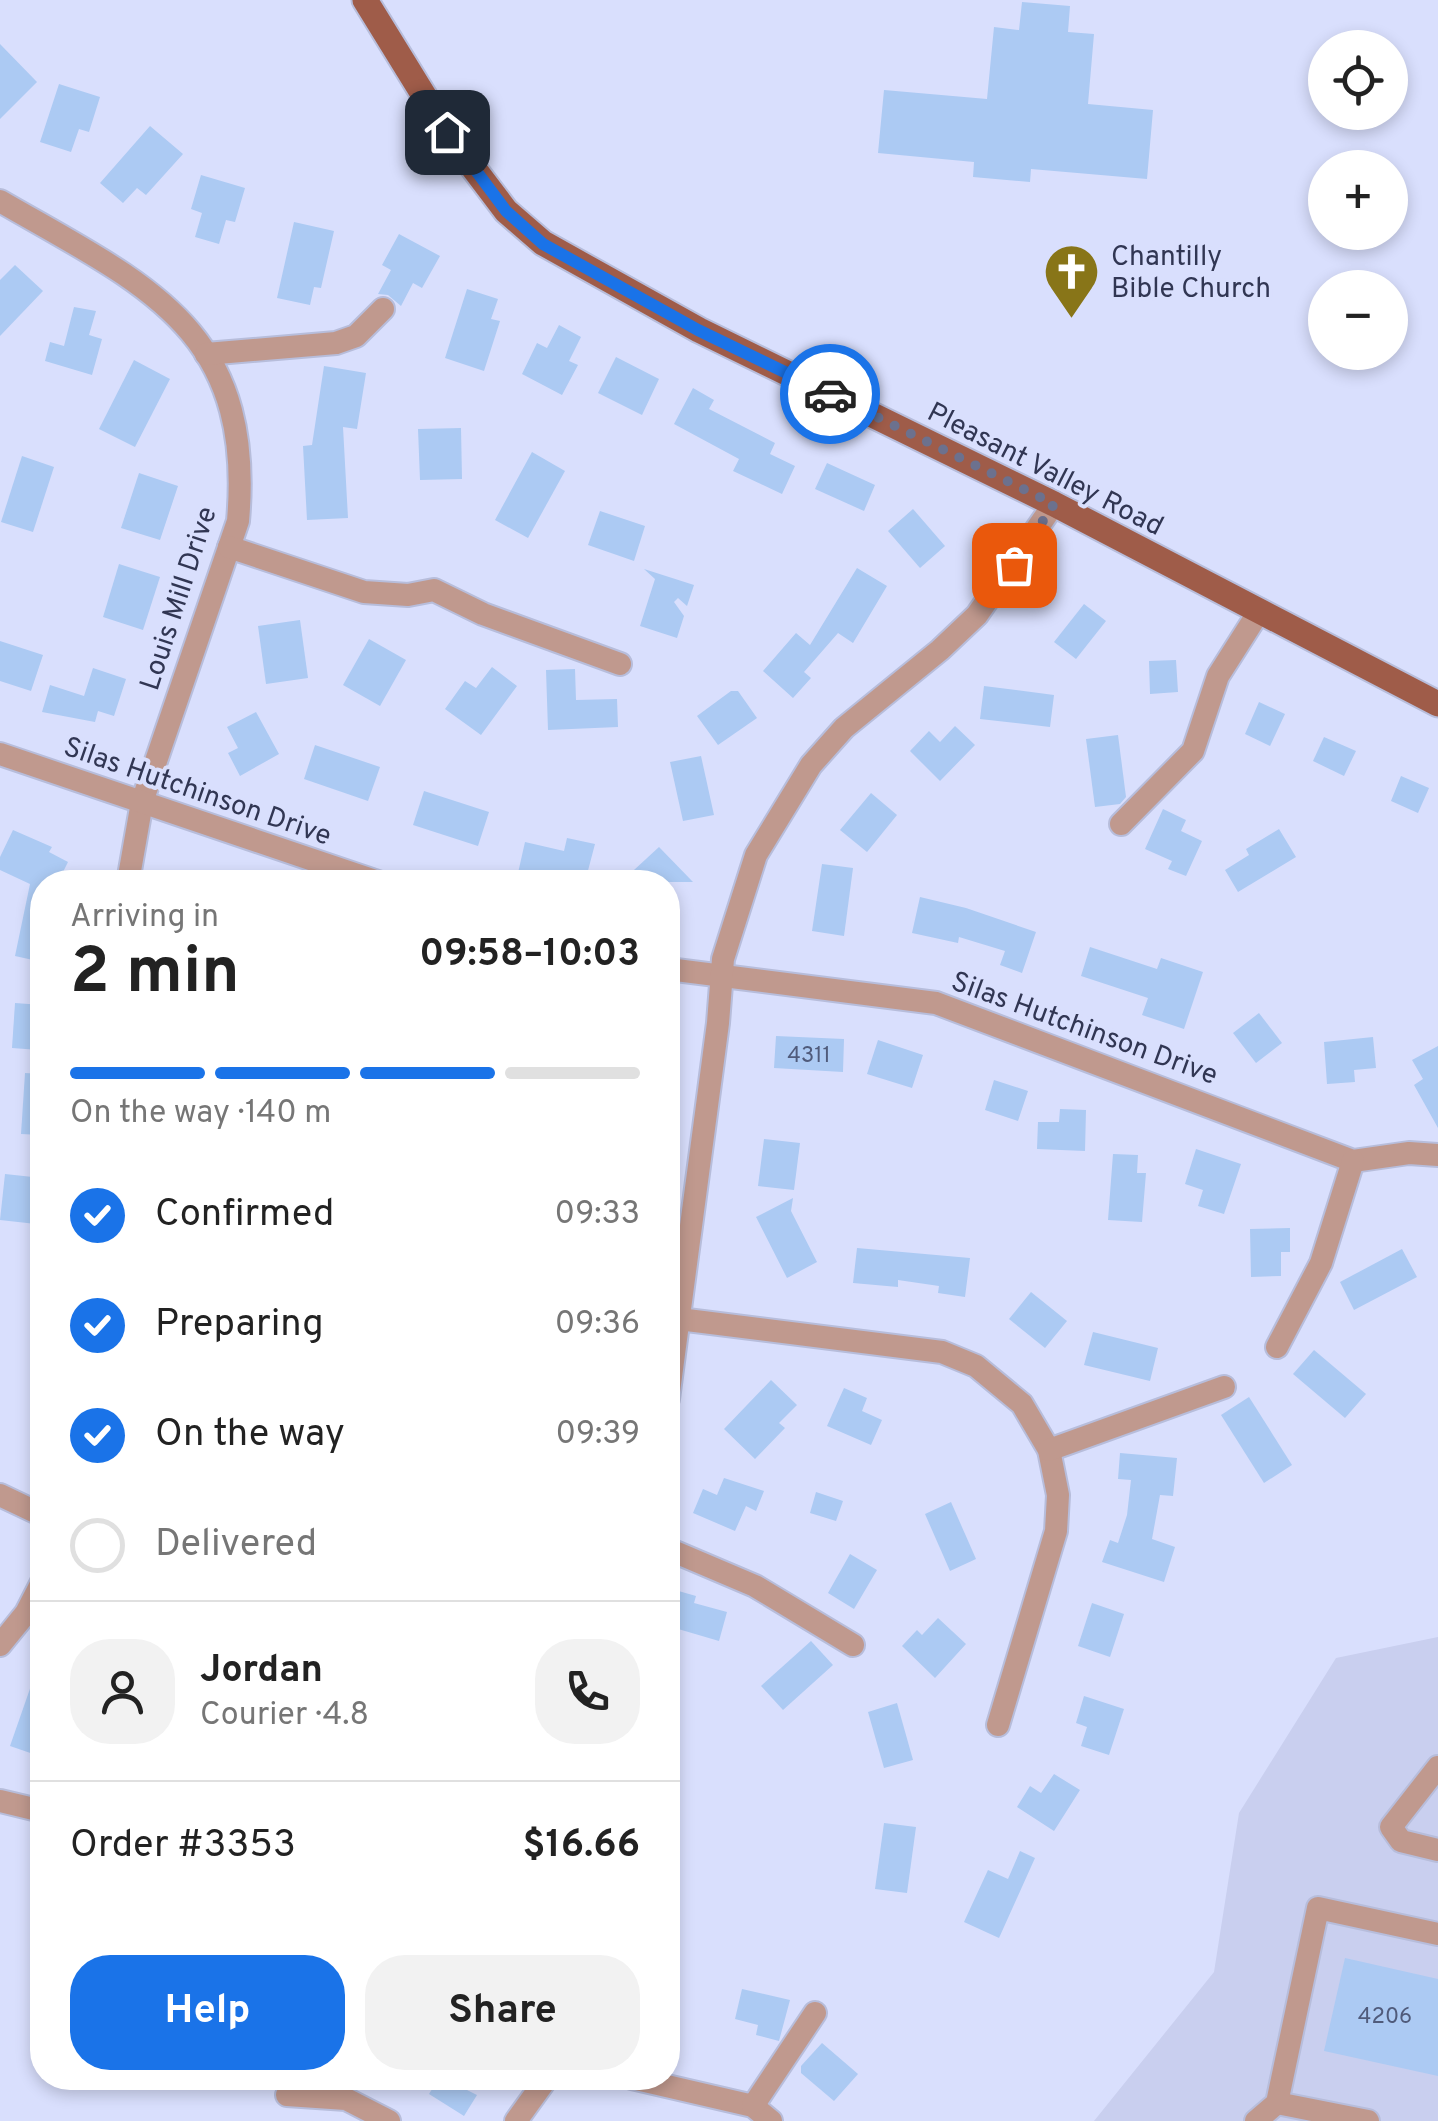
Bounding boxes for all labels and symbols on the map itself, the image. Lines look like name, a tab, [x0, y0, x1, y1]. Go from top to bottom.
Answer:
pin	[405, 90, 490, 175]
place label: Chantilly Bible Church	[1111, 240, 1271, 308]
church icon: Chantilly Bible Church	[1042, 241, 1102, 320]
courier	[780, 344, 880, 444]
street label: Pleasant Valley Road	[920, 396, 1169, 546]
street label: Louis Mill Drive	[133, 503, 226, 695]
pin	[972, 523, 1057, 608]
street label: Silas Hutchinson Drive	[58, 730, 336, 856]
street label: Silas Hutchinson Drive	[946, 965, 1222, 1095]
house number: 4311	[787, 1043, 831, 1070]
house number: 4206	[1358, 2004, 1412, 2031]

